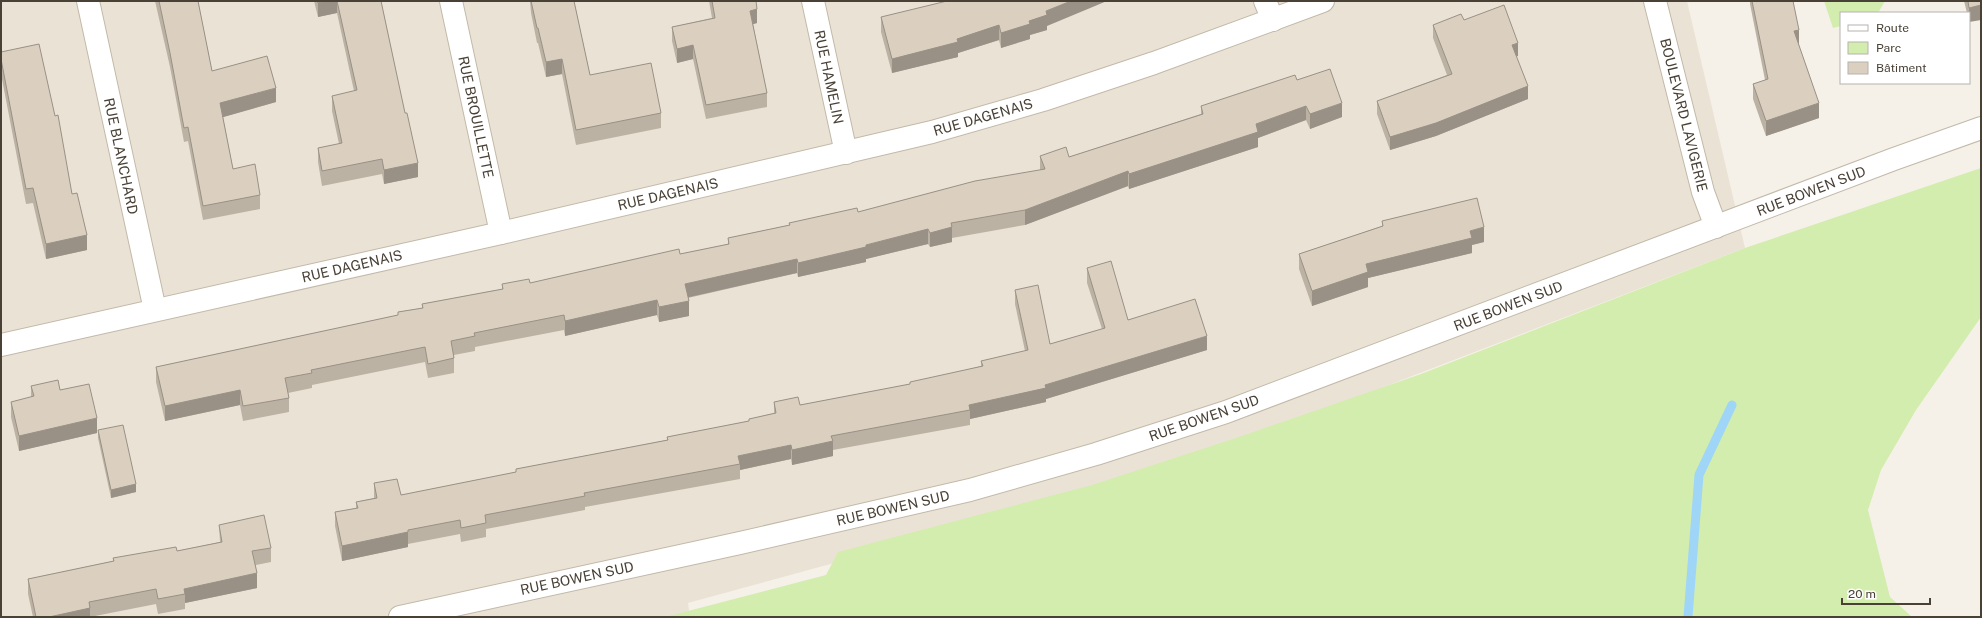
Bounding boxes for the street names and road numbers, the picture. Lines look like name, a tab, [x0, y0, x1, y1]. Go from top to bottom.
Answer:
street label: RUE HAMELIN	[811, 29, 847, 125]
street label: BOULEVARD LAVIGERIE	[1657, 37, 1711, 193]
street label: RUE BROUILLETTE	[455, 54, 497, 180]
street label: RUE DAGENAIS	[931, 95, 1035, 139]
street label: RUE BLANCHARD	[101, 96, 141, 216]
street label: RUE BOWEN SUD	[1754, 163, 1868, 219]
street label: RUE DAGENAIS	[616, 175, 720, 213]
street label: RUE DAGENAIS	[300, 247, 404, 285]
street label: RUE BOWEN SUD	[1451, 278, 1565, 334]
street label: RUE BOWEN SUD	[1147, 392, 1261, 444]
street label: RUE BOWEN SUD	[835, 487, 951, 529]
street label: RUE BOWEN SUD	[519, 558, 635, 598]

